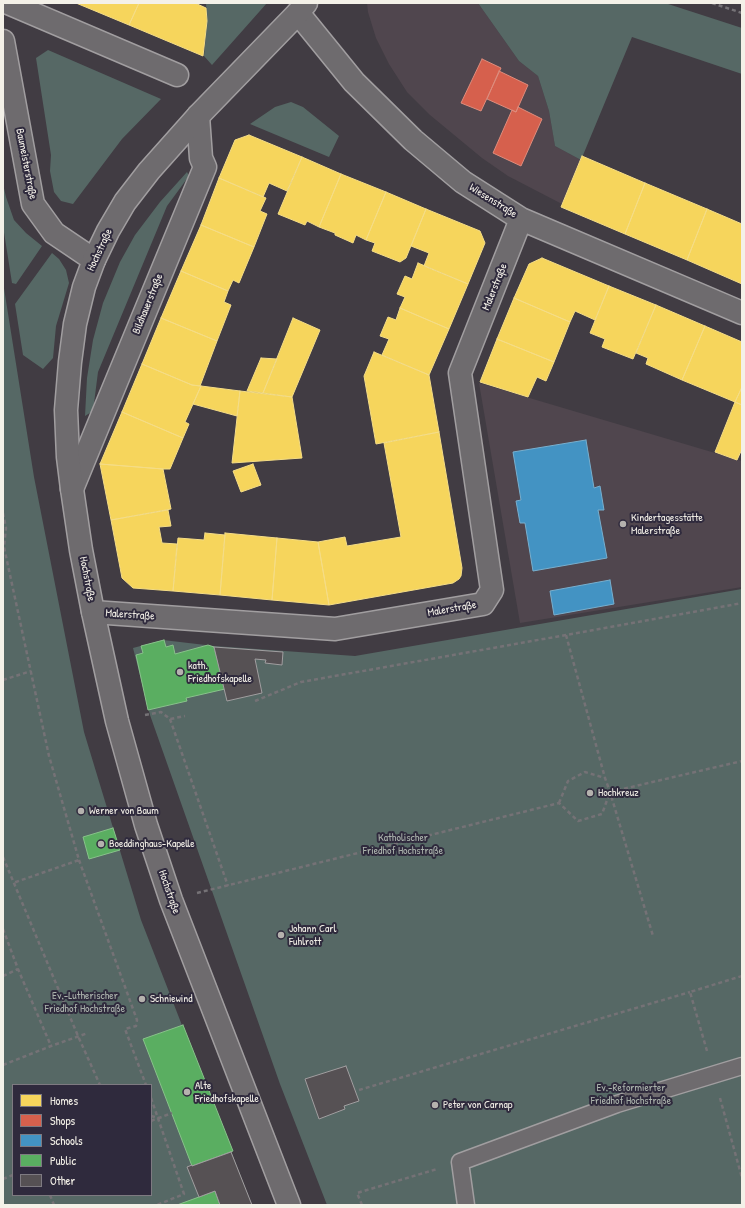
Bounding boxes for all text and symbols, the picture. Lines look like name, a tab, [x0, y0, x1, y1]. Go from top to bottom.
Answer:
street label: Baumeisterstraße	[13, 127, 39, 201]
street label: Wiesenstraße	[467, 181, 519, 221]
street label: Hochstraße	[84, 227, 116, 273]
street label: Malerstraße	[480, 262, 510, 312]
street label: Bildhauerstraße	[130, 272, 166, 336]
place label: Kindertagesstätte Malerstraße	[631, 511, 703, 537]
marker: Kindertagesstätte Malerstraße	[618, 519, 628, 529]
street label: Hochstraße	[76, 556, 98, 602]
street label: Malerstraße	[427, 598, 477, 620]
street label: Malerstraße	[105, 607, 155, 623]
place label: kath. Friedhofskapelle	[188, 659, 252, 685]
marker: kath. Friedhofskapelle	[175, 667, 185, 677]
place label: Hochkreuz	[598, 786, 639, 800]
marker: Hochkreuz	[585, 788, 595, 798]
place label: Werner von Baum	[89, 804, 159, 818]
marker: Werner von Baum	[76, 806, 86, 816]
park label: Katholischer Friedhof Hochstraße	[363, 831, 443, 857]
place label: Boeddinghaus-Kapelle	[109, 837, 195, 851]
marker: Boeddinghaus-Kapelle	[96, 839, 106, 849]
street label: Hochstraße	[155, 868, 183, 916]
place label: Johann Carl Fuhlrott	[289, 922, 336, 948]
marker: Johann Carl Fuhlrott	[276, 930, 286, 940]
park label: Ev.-Lutherischer Friedhof Hochstraße	[45, 989, 125, 1015]
place label: Schniewind	[150, 992, 193, 1006]
marker: Schniewind	[137, 994, 147, 1004]
place label: Alte Friedhofskapelle	[195, 1079, 259, 1105]
park label: Ev.-Reformierter Friedhof Hochstraße	[591, 1081, 671, 1107]
legend	[12, 1084, 152, 1196]
marker: Alte Friedhofskapelle	[182, 1087, 192, 1097]
text: Homes	[50, 1092, 78, 1109]
place label: Peter von Carnap	[443, 1098, 512, 1112]
marker: Peter von Carnap	[430, 1100, 440, 1110]
text: Shops	[50, 1112, 75, 1129]
text: Schools	[50, 1132, 83, 1149]
text: Public	[50, 1152, 76, 1169]
text: Other	[50, 1172, 75, 1189]

